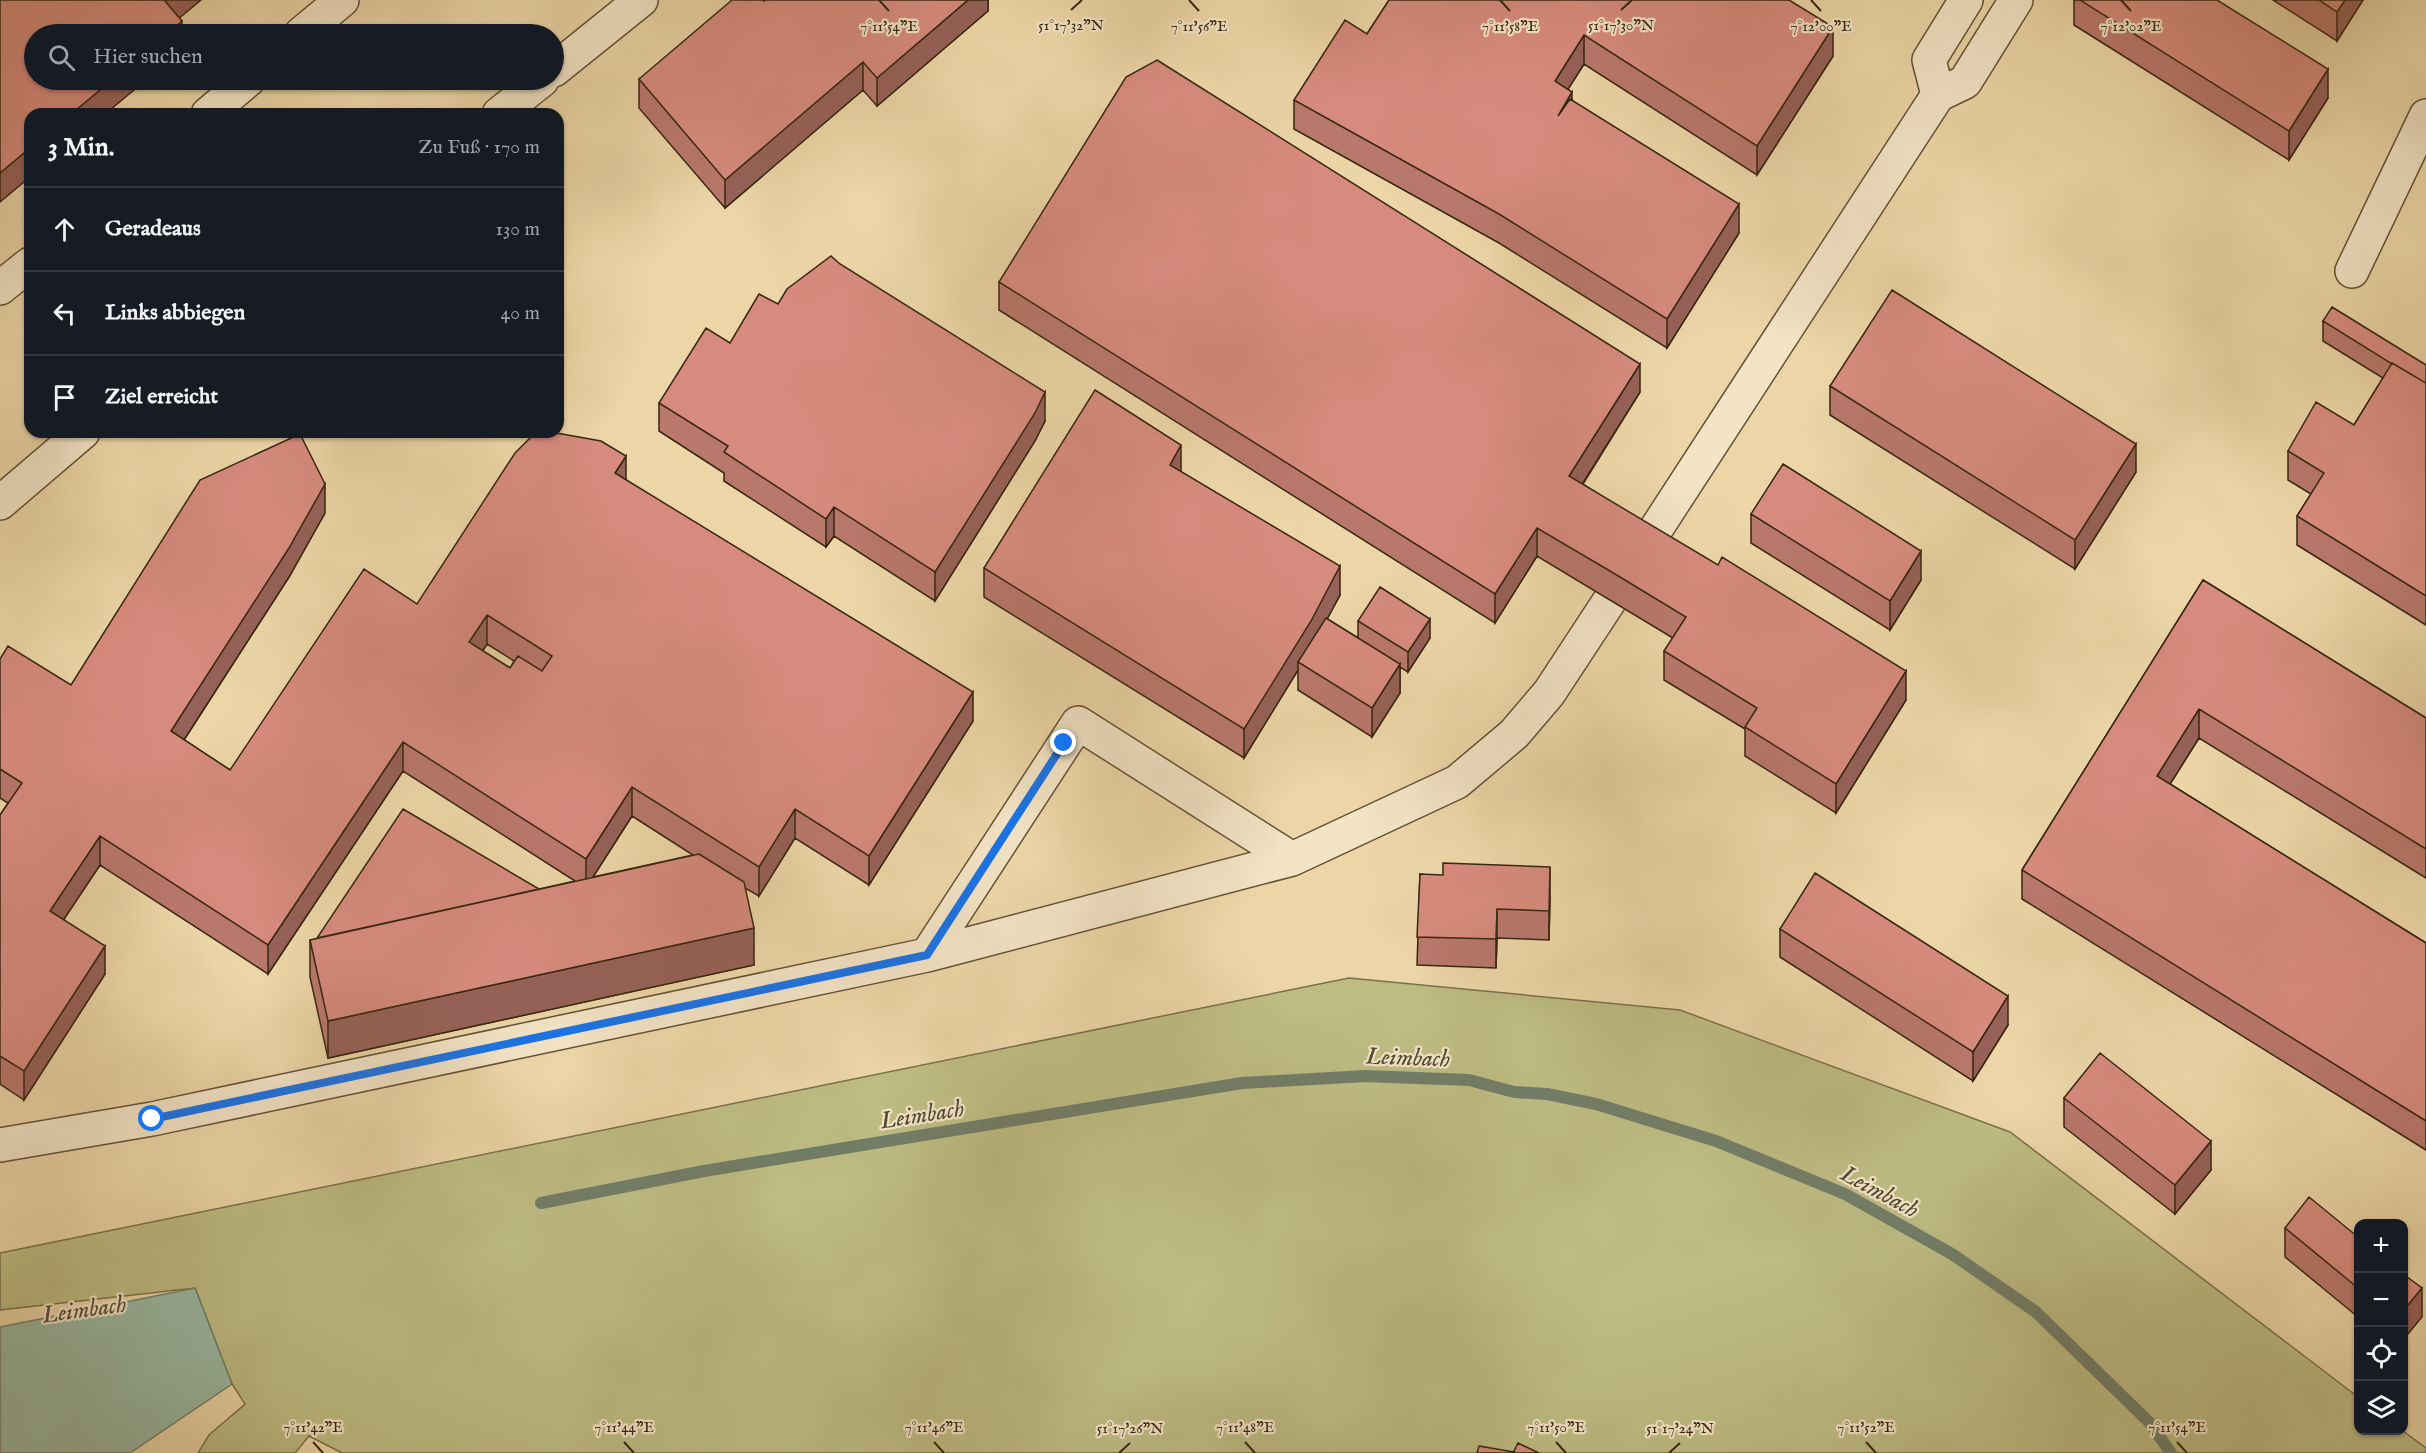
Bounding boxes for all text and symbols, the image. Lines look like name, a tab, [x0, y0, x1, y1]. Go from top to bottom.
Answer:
text: 51°17'32"N	[1038, 16, 1104, 35]
text: 51°17'30"N	[1588, 16, 1654, 35]
text: 7°11'54"E	[860, 17, 918, 36]
text: 7°11'56"E	[1171, 17, 1227, 36]
text: 7°11'58"E	[1482, 17, 1538, 36]
text: 7°12'00"E	[1790, 17, 1852, 36]
text: 7°12'02"E	[2101, 17, 2161, 36]
search box	[24, 24, 564, 90]
icon: search	[45, 41, 78, 74]
text: Hier suchen	[93, 43, 203, 71]
text: 3 Min.	[48, 131, 114, 164]
text: Zu Fuß · 170 m	[418, 135, 540, 160]
icon: ahead	[48, 213, 81, 246]
text: Geradeaus	[105, 215, 201, 243]
text: 130 m	[495, 217, 540, 242]
icon: left	[48, 297, 81, 330]
text: Links abbiegen	[105, 299, 245, 327]
text: 40 m	[501, 301, 540, 326]
icon: arrive	[48, 381, 81, 414]
text: Ziel erreicht	[105, 383, 218, 411]
route end	[1050, 729, 1076, 755]
water label: Leimbach	[1364, 1041, 1451, 1075]
water label: Leimbach	[877, 1094, 966, 1138]
route start	[138, 1105, 164, 1131]
water label: Leimbach	[1834, 1158, 1924, 1226]
map controls	[2354, 1219, 2408, 1435]
button: +	[2354, 1219, 2408, 1273]
button: −	[2354, 1273, 2408, 1327]
water label: Leimbach	[39, 1289, 128, 1332]
button: locate	[2354, 1327, 2408, 1381]
button: layers	[2354, 1381, 2408, 1435]
text: 7°11'42"E	[283, 1418, 343, 1437]
text: 7°11'44"E	[594, 1418, 654, 1437]
text: 7°11'46"E	[905, 1418, 963, 1437]
text: 7°11'48"E	[1216, 1418, 1274, 1437]
text: 7°11'50"E	[1527, 1418, 1585, 1437]
text: 7°11'52"E	[1837, 1418, 1895, 1437]
text: 7°11'54"E	[2148, 1418, 2206, 1437]
text: 51°17'26"N	[1097, 1419, 1163, 1438]
text: 51°17'24"N	[1646, 1419, 1714, 1438]

